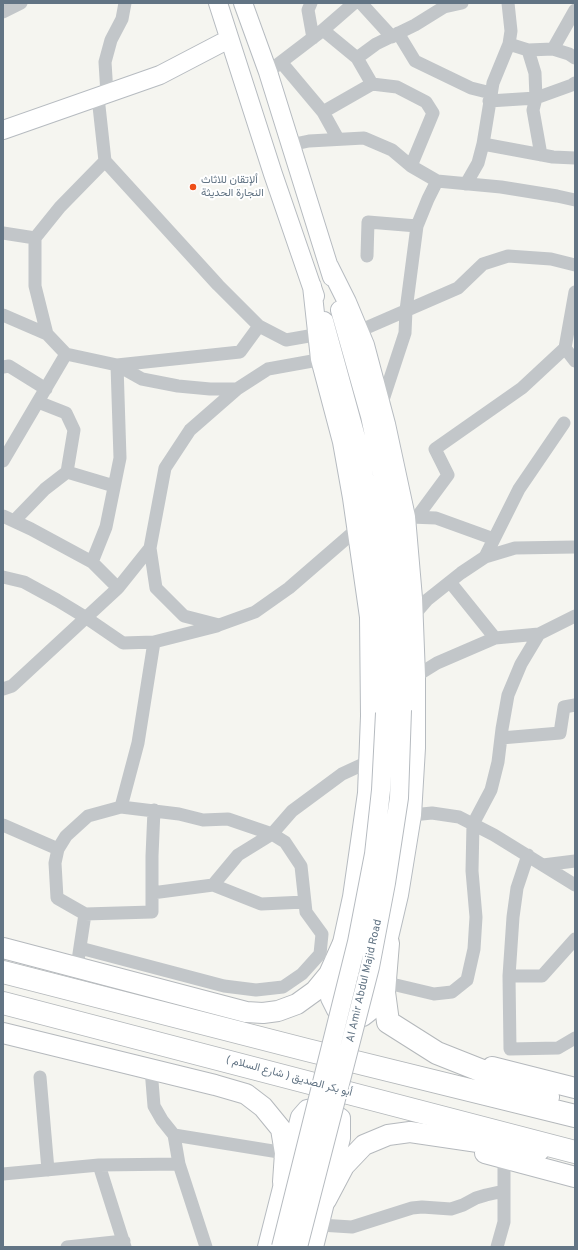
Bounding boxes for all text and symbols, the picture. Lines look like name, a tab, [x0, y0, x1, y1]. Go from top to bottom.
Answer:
place label: ألإتقان للاثاث النجارة الحديثة	[201, 174, 264, 200]
marker: ألإتقان للاثاث النجارة الحديثة	[188, 182, 198, 192]
street label: Al Amir Abdul Majid Road	[344, 918, 386, 1044]
street label: ( شارع السلام ) أبو بكر الصديق	[224, 1054, 354, 1100]

